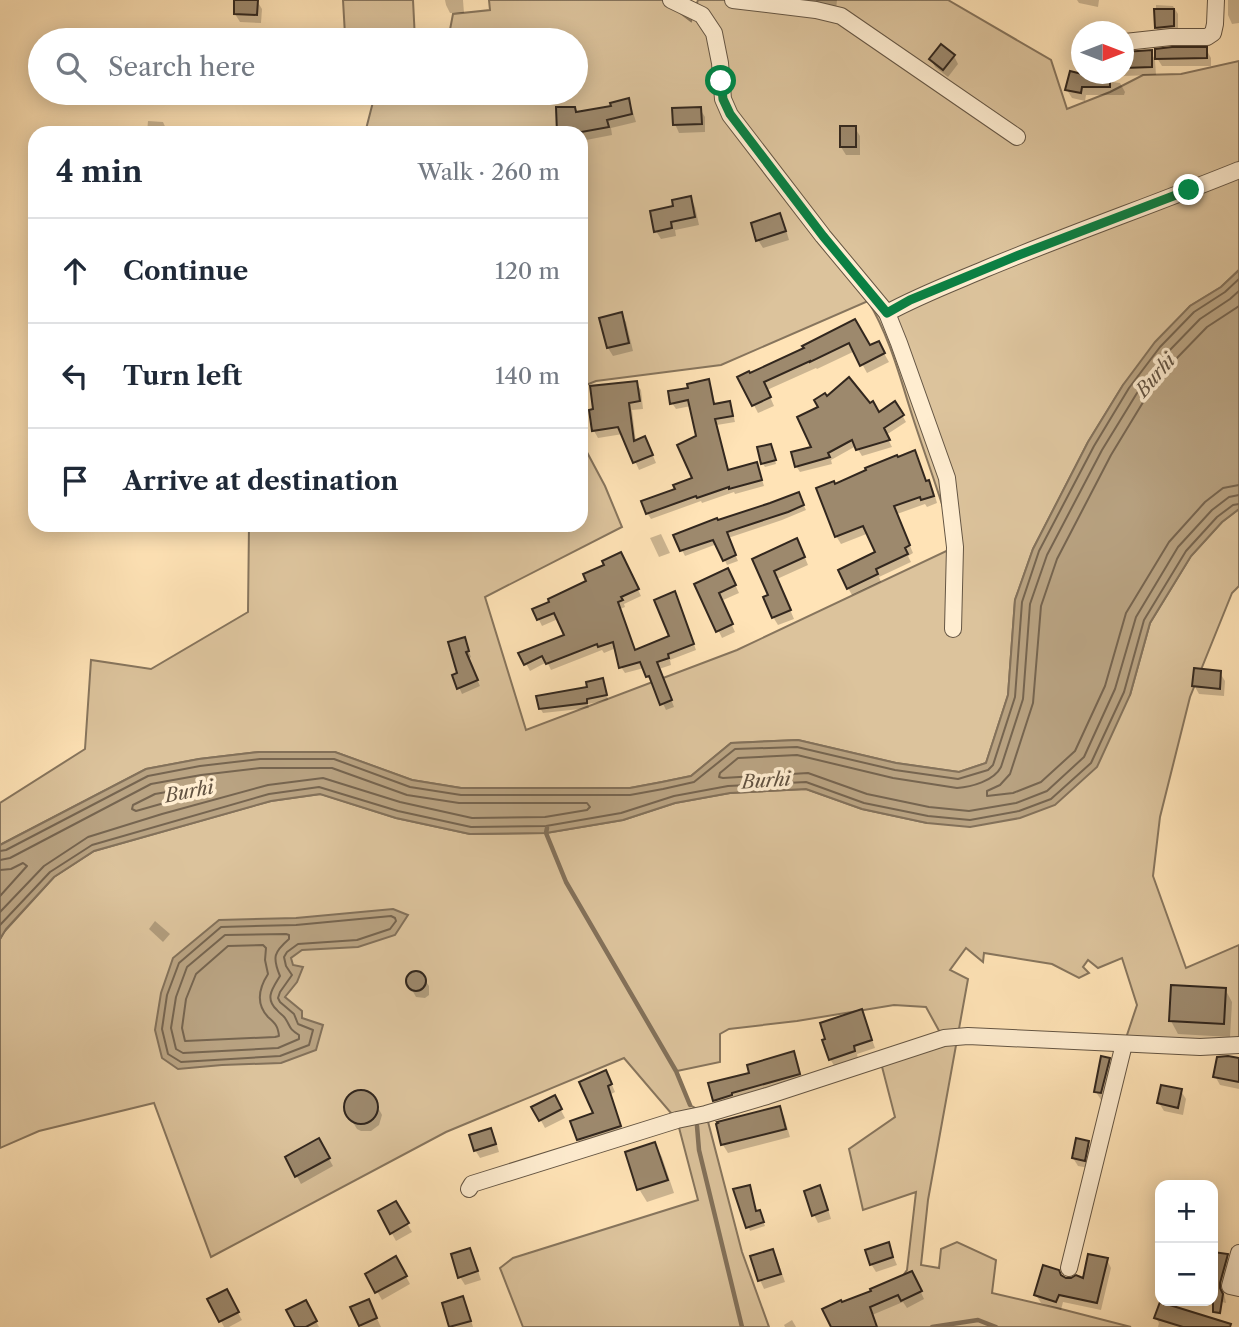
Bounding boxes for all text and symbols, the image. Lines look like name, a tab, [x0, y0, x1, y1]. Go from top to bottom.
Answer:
north arrow	[1071, 21, 1134, 84]
search box	[28, 28, 588, 105]
icon: search	[52, 48, 90, 86]
text: Search here	[108, 51, 255, 83]
route start	[705, 65, 736, 96]
text: 4 min	[56, 153, 142, 190]
text: Walk · 260 m	[418, 158, 560, 186]
route end	[1173, 174, 1204, 205]
icon: ahead	[56, 252, 94, 290]
text: Continue	[123, 255, 248, 287]
text: 120 m	[495, 257, 560, 285]
water label: Burhi	[1129, 348, 1181, 403]
icon: left	[56, 357, 94, 395]
text: Turn left	[123, 360, 242, 392]
text: 140 m	[495, 362, 560, 390]
icon: arrive	[56, 462, 94, 500]
text: Arrive at destination	[123, 465, 398, 497]
water label: Burhi	[739, 767, 792, 794]
water label: Burhi	[161, 775, 216, 808]
map controls	[1155, 1180, 1218, 1306]
button: +	[1155, 1180, 1218, 1243]
button: −	[1155, 1243, 1218, 1306]

